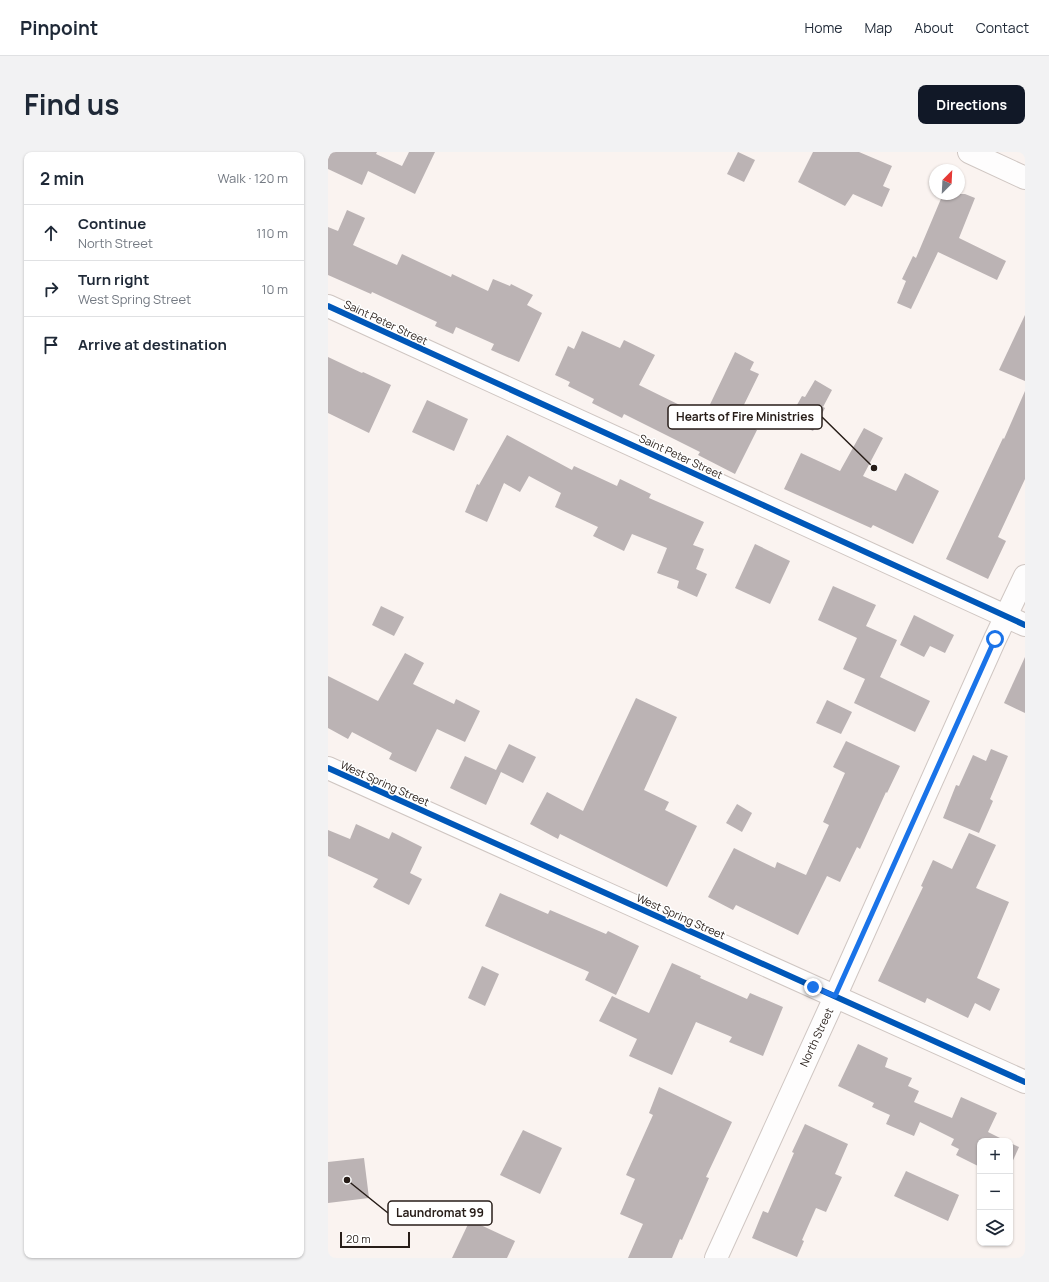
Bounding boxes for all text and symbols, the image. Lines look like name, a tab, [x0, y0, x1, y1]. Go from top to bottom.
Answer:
text: Pinpoint	[20, 15, 98, 41]
text: Home	[805, 18, 842, 37]
text: Map	[864, 18, 892, 37]
text: About	[914, 18, 954, 37]
text: Contact	[976, 18, 1029, 37]
text: Find us	[24, 85, 119, 123]
button: Directions	[918, 85, 1025, 124]
north arrow	[929, 164, 965, 200]
text: 2 min	[40, 167, 84, 190]
text: Walk · 120 m	[218, 169, 288, 187]
text: Continue	[78, 213, 146, 234]
icon: ahead	[40, 222, 62, 244]
text: 110 m	[256, 224, 288, 242]
text: North Street	[78, 234, 153, 252]
text: Turn right	[78, 269, 149, 290]
icon: right	[40, 278, 62, 300]
text: 10 m	[261, 280, 288, 298]
text: West Spring Street	[78, 290, 191, 308]
street label: Saint Peter Street	[342, 296, 430, 348]
icon: arrive	[40, 334, 62, 356]
text: Arrive at destination	[78, 334, 227, 355]
callout: Hearts of Fire Ministries	[668, 405, 822, 429]
text: Hearts of Fire Ministries	[676, 408, 814, 425]
street label: Saint Peter Street	[637, 430, 725, 482]
route start	[986, 630, 1004, 648]
street label: West Spring Street	[338, 757, 432, 809]
street label: West Spring Street	[634, 890, 728, 942]
route end	[804, 978, 822, 996]
street label: North Street	[796, 1005, 836, 1069]
map controls	[977, 1138, 1013, 1246]
button: +	[977, 1138, 1013, 1174]
button: −	[977, 1174, 1013, 1210]
callout: Laundromat 99	[388, 1201, 492, 1225]
text: Laundromat 99	[396, 1204, 484, 1221]
button: layers	[977, 1210, 1013, 1246]
scale bar	[340, 1230, 410, 1249]
text: 20 m	[346, 1231, 371, 1246]

